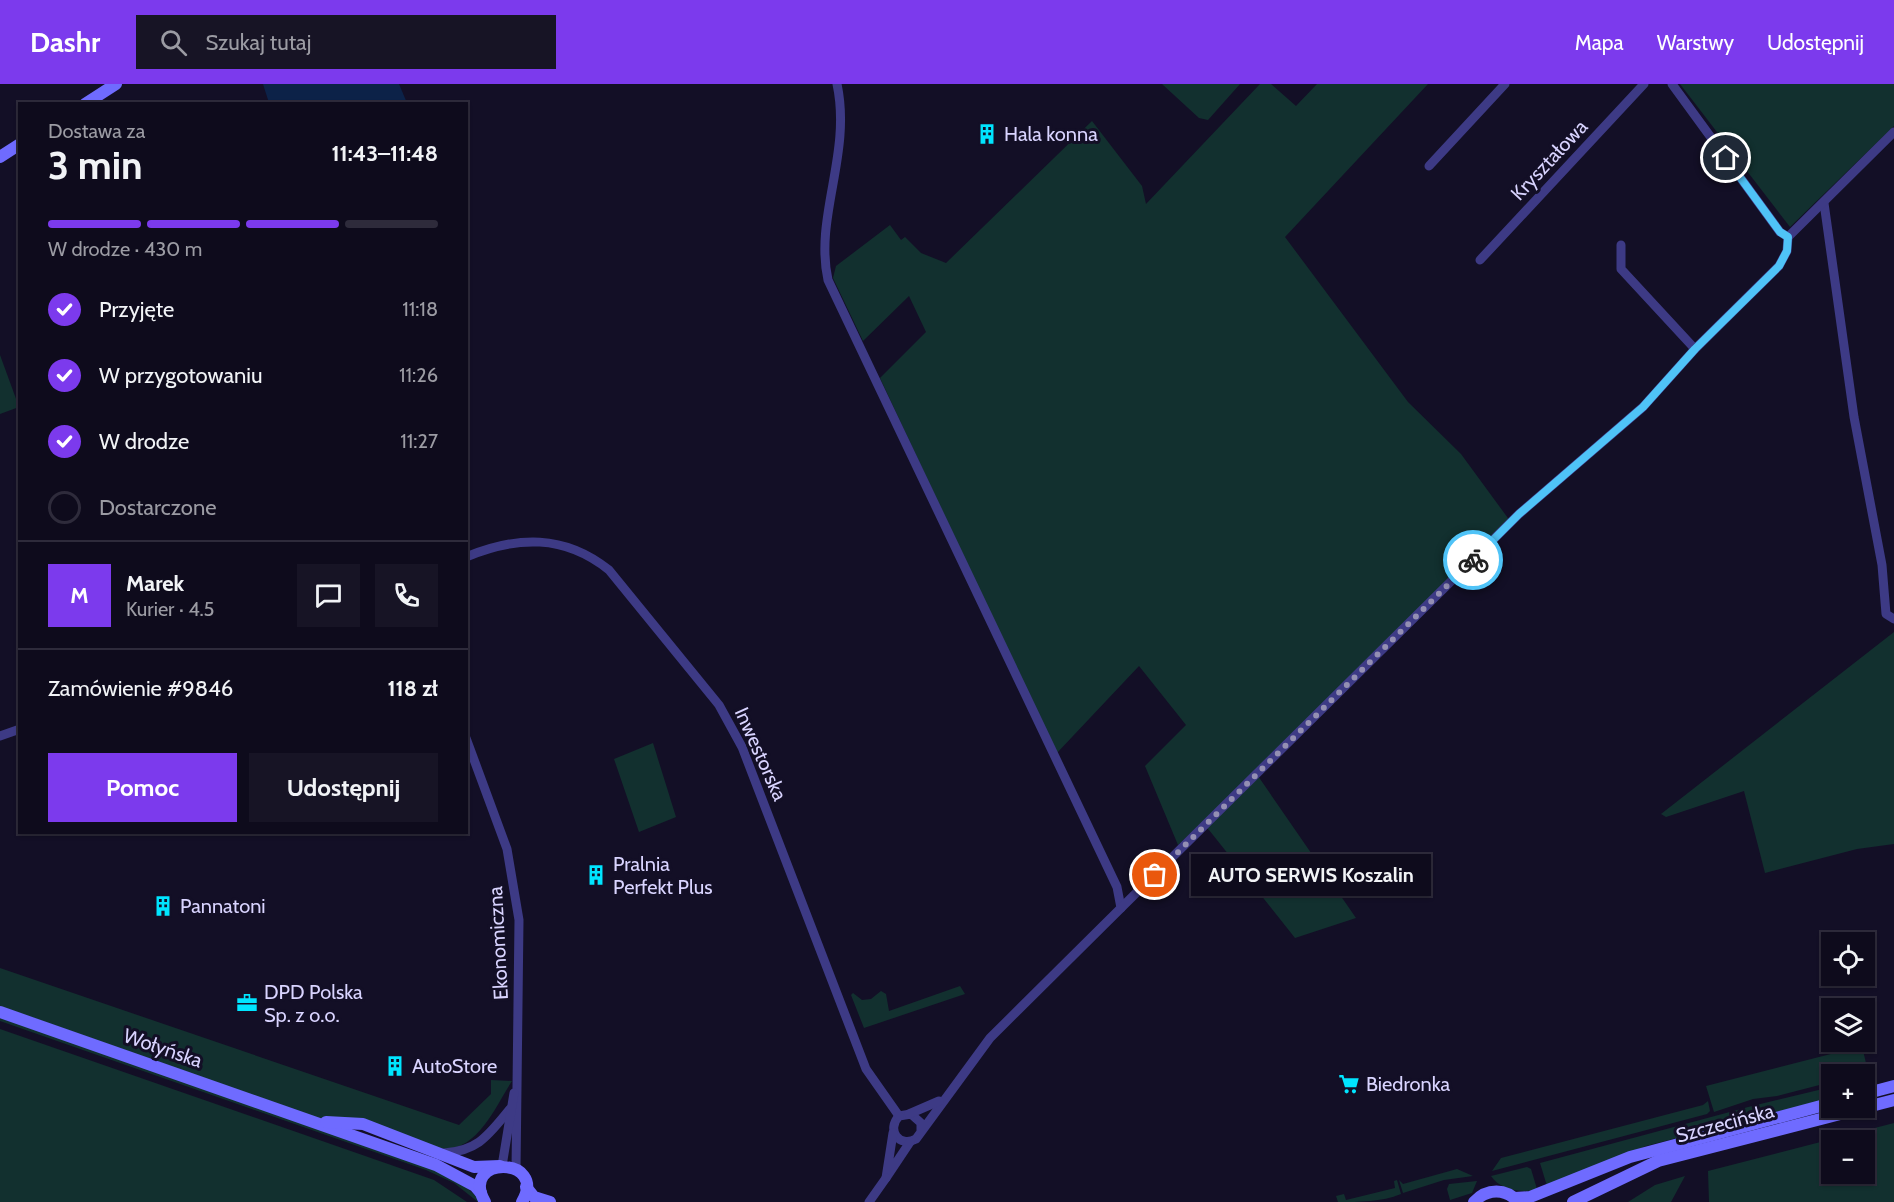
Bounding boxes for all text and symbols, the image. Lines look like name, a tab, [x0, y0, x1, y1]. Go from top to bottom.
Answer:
search box	[136, 15, 556, 69]
text: Dashr	[30, 25, 100, 59]
icon: search	[157, 26, 190, 59]
text: Szukaj tutaj	[205, 29, 311, 56]
text: Mapa	[1575, 30, 1624, 55]
text: Warstwy	[1657, 30, 1734, 55]
text: Udostępnij	[1767, 30, 1864, 55]
street label: Kryształowa	[1506, 114, 1593, 205]
text: Dostawa za	[48, 119, 145, 143]
building icon: Hala konna	[975, 122, 999, 146]
place label: Hala konna	[1004, 122, 1098, 146]
pin	[1700, 132, 1751, 183]
text: 11:43–11:48	[331, 140, 438, 167]
text: 3 min	[48, 141, 143, 189]
icon: home	[1709, 141, 1742, 174]
text: W drodze · 430 m	[48, 237, 202, 261]
icon: check	[48, 293, 81, 326]
text: Przyjęte	[99, 296, 174, 323]
text: 11:18	[402, 297, 438, 321]
icon: check	[48, 359, 81, 392]
text: W przygotowaniu	[99, 362, 262, 389]
text: 11:26	[399, 363, 438, 387]
icon: check	[48, 425, 81, 458]
text: W drodze	[99, 428, 189, 455]
text: 11:27	[400, 429, 438, 453]
text: Dostarczone	[99, 494, 216, 521]
courier	[1443, 530, 1503, 590]
icon: bike	[1457, 544, 1490, 577]
button: chat	[297, 564, 360, 627]
button: phone	[375, 564, 438, 627]
text: Marek	[126, 570, 184, 597]
text: M	[70, 582, 89, 609]
text: Kurier · 4.5	[126, 597, 214, 621]
text: Zamówienie #9846	[48, 675, 233, 702]
text: 118 zł	[387, 675, 438, 702]
street label: Inwestorska	[730, 704, 792, 805]
button: Pomoc	[48, 753, 237, 822]
button: Udostępnij	[249, 753, 438, 822]
pin	[1129, 849, 1180, 900]
place label: Pralnia Perfekt Plus	[613, 852, 712, 899]
callout: AUTO SERWIS Koszalin	[1191, 854, 1431, 896]
icon: bag	[1138, 858, 1171, 891]
building icon: Pralnia Perfekt Plus	[584, 863, 608, 887]
text: AUTO SERWIS Koszalin	[1208, 863, 1414, 887]
street label: Ekonomiczna	[483, 885, 513, 1000]
building icon: Pannatoni	[151, 894, 175, 918]
place label: Pannatoni	[180, 894, 266, 918]
map controls	[1821, 932, 1875, 1184]
button: locate	[1821, 932, 1875, 986]
place label: DPD Polska Sp. z o.o.	[264, 980, 363, 1027]
office icon: DPD Polska Sp. z o.o.	[235, 991, 259, 1015]
button: layers	[1821, 998, 1875, 1052]
street label: Wołyńska	[120, 1023, 206, 1073]
building icon: AutoStore	[383, 1054, 407, 1078]
place label: AutoStore	[412, 1054, 497, 1078]
button: +	[1821, 1064, 1875, 1118]
supermarket icon: Biedronka	[1337, 1072, 1361, 1096]
place label: Biedronka	[1366, 1072, 1450, 1096]
street label: Szczecińska	[1673, 1098, 1777, 1148]
button: −	[1821, 1130, 1875, 1184]

